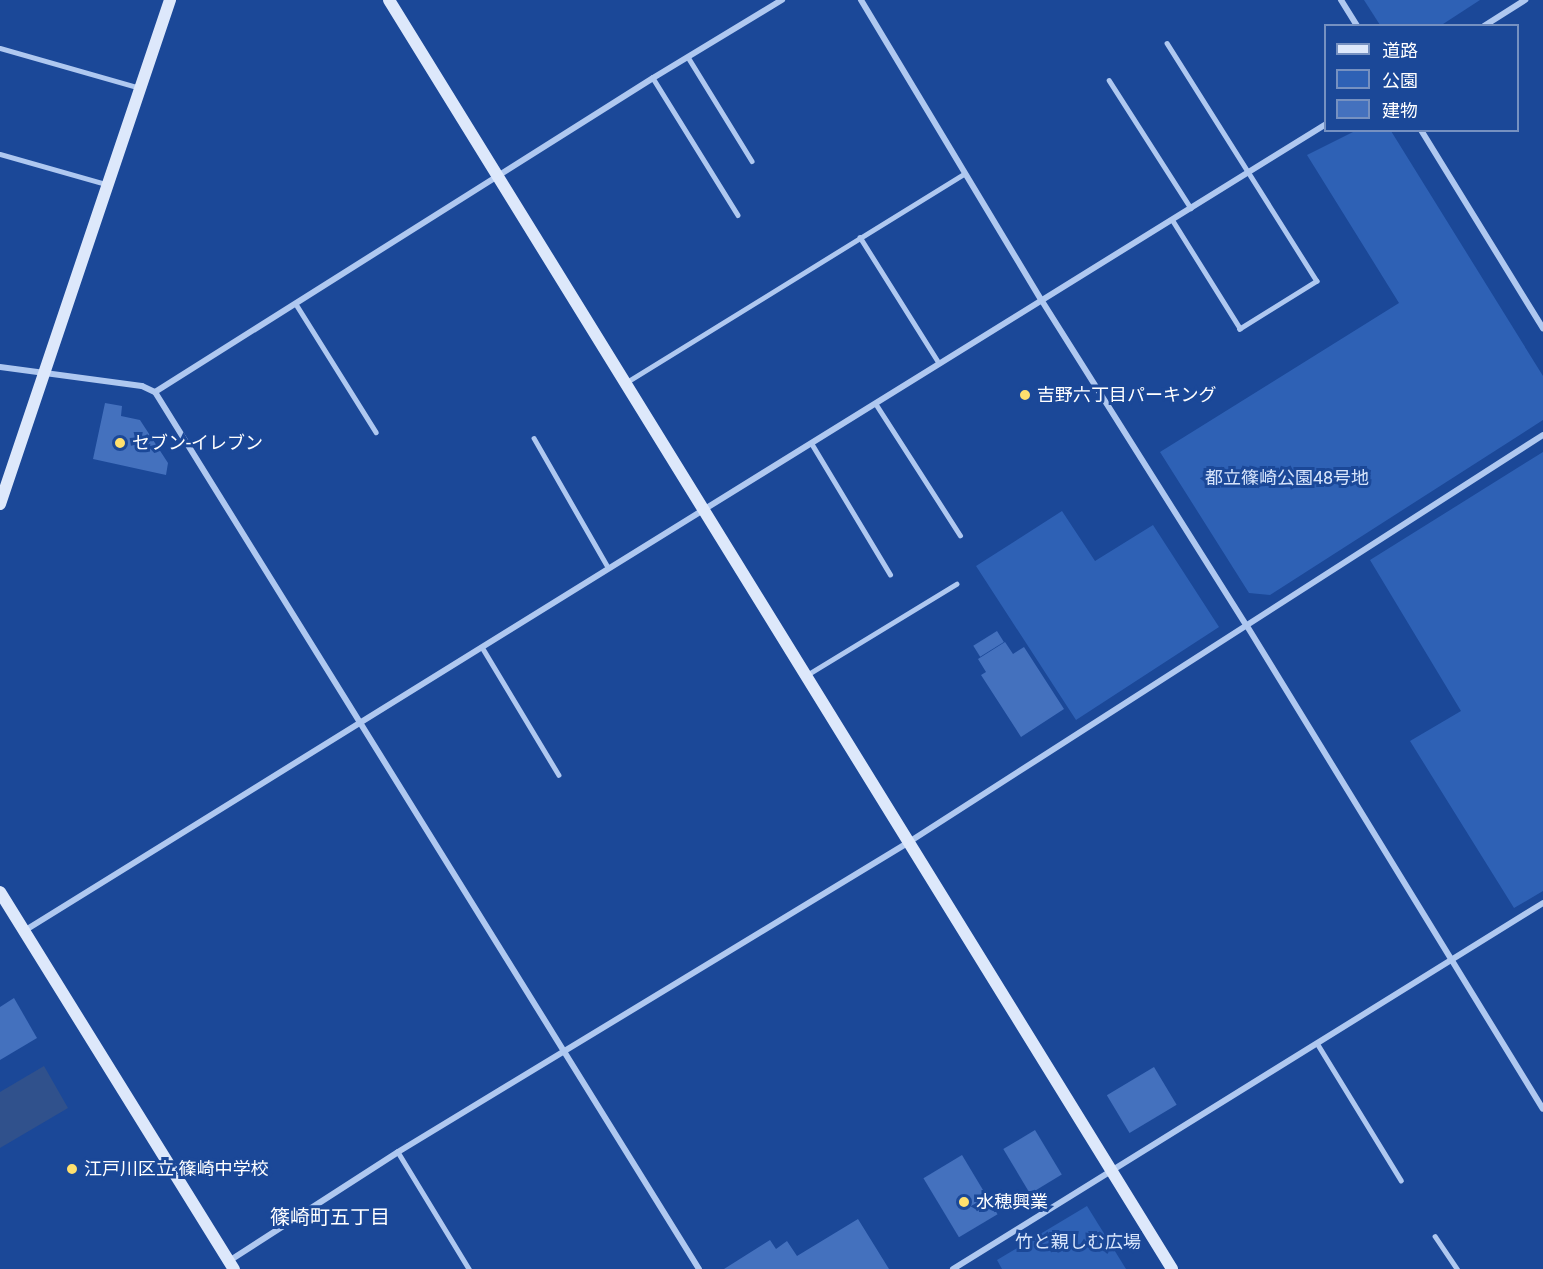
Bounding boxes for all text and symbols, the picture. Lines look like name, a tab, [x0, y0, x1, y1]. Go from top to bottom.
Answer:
legend	[1324, 24, 1519, 132]
text: 道路	[1382, 40, 1418, 61]
text: 公園	[1382, 70, 1418, 91]
text: 建物	[1382, 100, 1418, 121]
place label: 吉野六丁目パーキング	[1037, 384, 1217, 406]
marker: 吉野六丁目パーキング	[1018, 388, 1032, 402]
place label: セブン-イレブン	[132, 432, 263, 454]
marker: セブン-イレブン	[113, 436, 127, 450]
park label: 都立篠崎公園48号地	[1205, 467, 1369, 489]
place label: 江戸川区立 篠崎中学校	[84, 1158, 268, 1180]
marker: 江戸川区立 篠崎中学校	[65, 1162, 79, 1176]
place label: 水穂興業	[976, 1191, 1048, 1213]
marker: 水穂興業	[957, 1195, 971, 1209]
district label: 篠崎町五丁目	[270, 1205, 390, 1229]
park label: 竹と親しむ広場	[1015, 1231, 1141, 1253]

